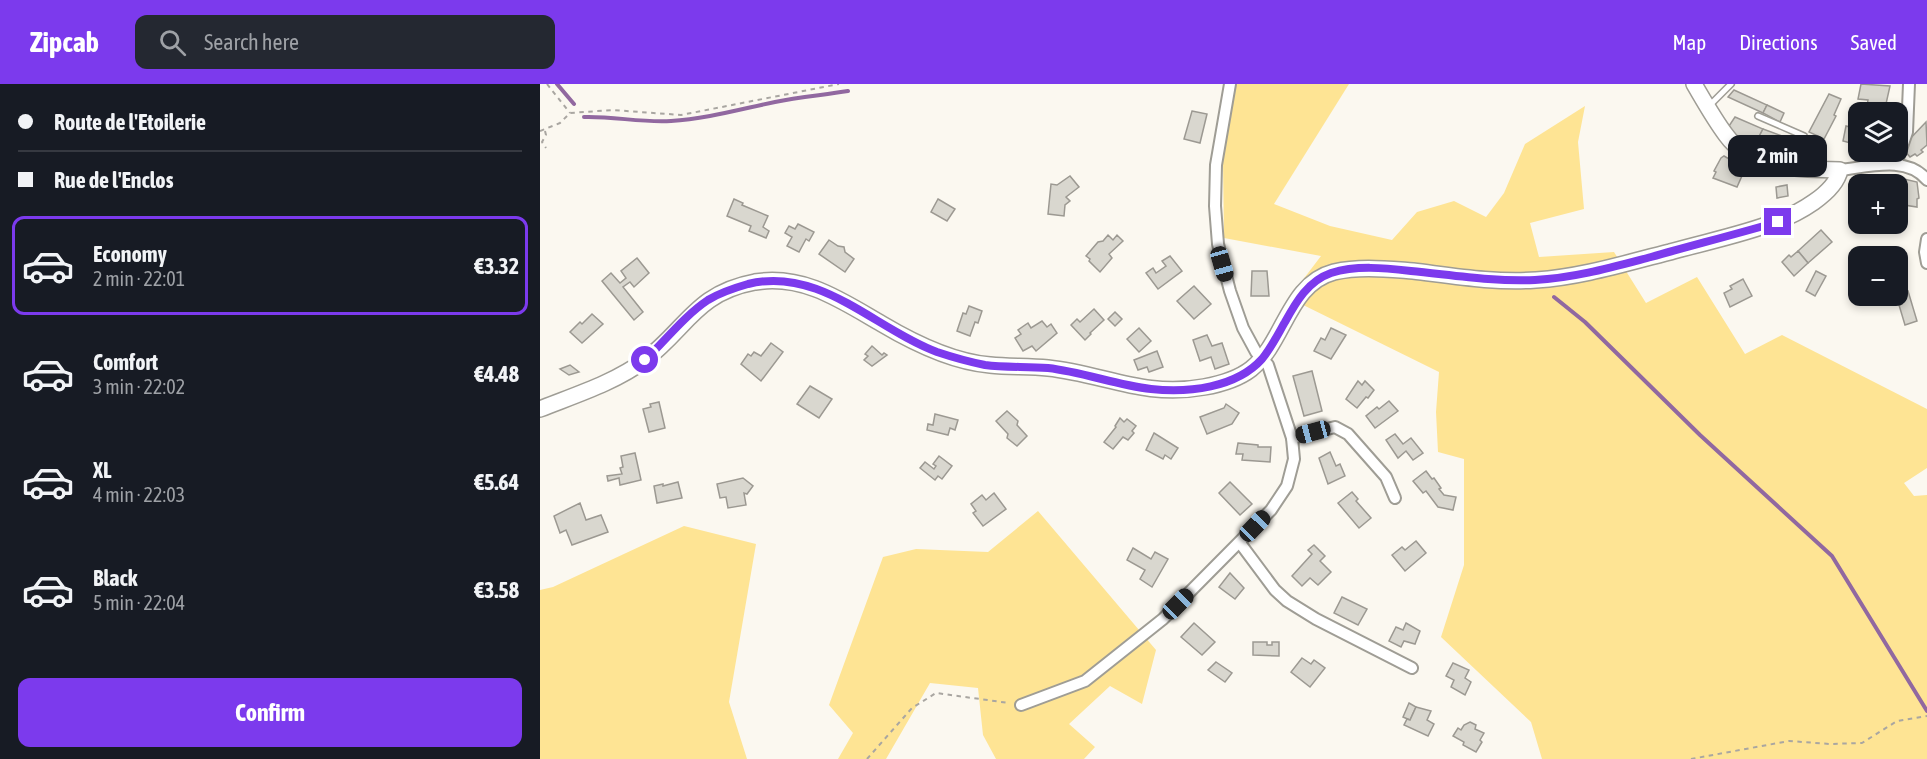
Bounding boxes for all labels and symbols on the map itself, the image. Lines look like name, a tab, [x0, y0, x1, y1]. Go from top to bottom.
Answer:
callout: 2 min	[1728, 135, 1828, 177]
route end	[1764, 208, 1791, 235]
car	[1208, 244, 1236, 284]
route start	[631, 346, 658, 373]
car	[1293, 419, 1333, 445]
car	[1236, 507, 1274, 545]
car	[1159, 585, 1197, 623]

